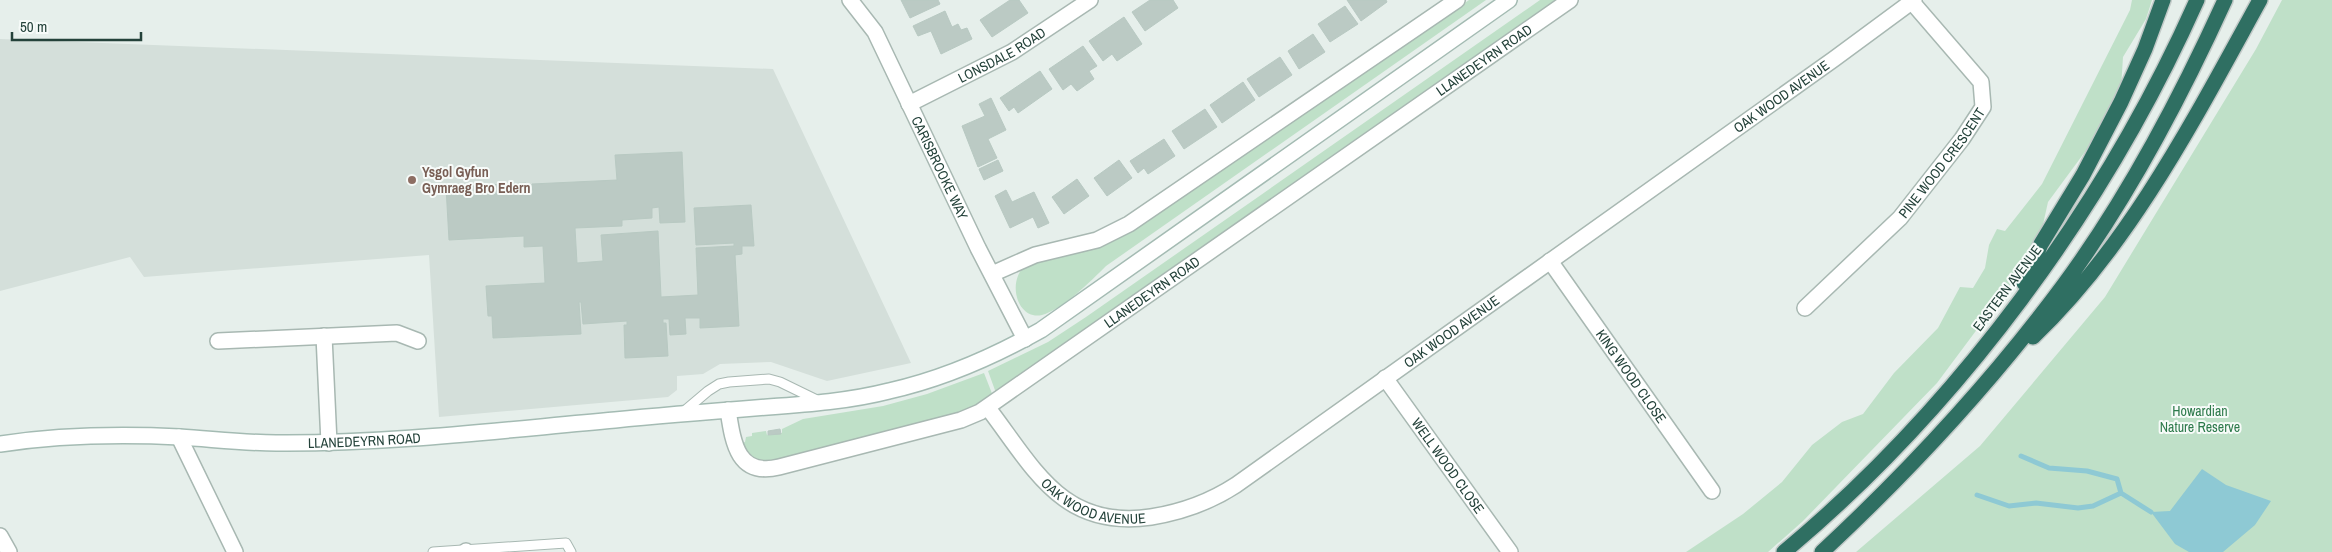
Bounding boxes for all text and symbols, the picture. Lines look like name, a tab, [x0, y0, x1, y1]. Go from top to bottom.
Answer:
scale bar	[12, 10, 141, 42]
text: 50 m	[20, 16, 47, 37]
street label: LLANEDEYRN ROAD	[1432, 20, 1535, 100]
street label: LONSDALE ROAD	[955, 23, 1049, 87]
street label: OAK WOOD AVENUE	[1730, 56, 1833, 137]
street label: PINE WOOD CRESCENT	[1894, 104, 1989, 222]
street label: CARISBROOKE WAY	[907, 113, 972, 223]
place label: Ysgol Gyfun Gymraeg Bro Edern	[422, 163, 530, 197]
marker: Ysgol Gyfun Gymraeg Bro Edern	[406, 174, 418, 186]
street label: EASTERN AVENUE	[1969, 241, 2045, 335]
street label: LLANEDEYRN ROAD	[1100, 252, 1203, 332]
street label: OAK WOOD AVENUE	[1400, 291, 1503, 372]
street label: KING WOOD CLOSE	[1592, 326, 1670, 427]
park label: Howardian Nature Reserve	[2160, 402, 2240, 436]
street label: WELL WOOD CLOSE	[1408, 414, 1488, 517]
street label: LLANEDEYRN ROAD	[308, 429, 421, 452]
street label: OAK WOOD AVENUE	[1037, 474, 1146, 528]

